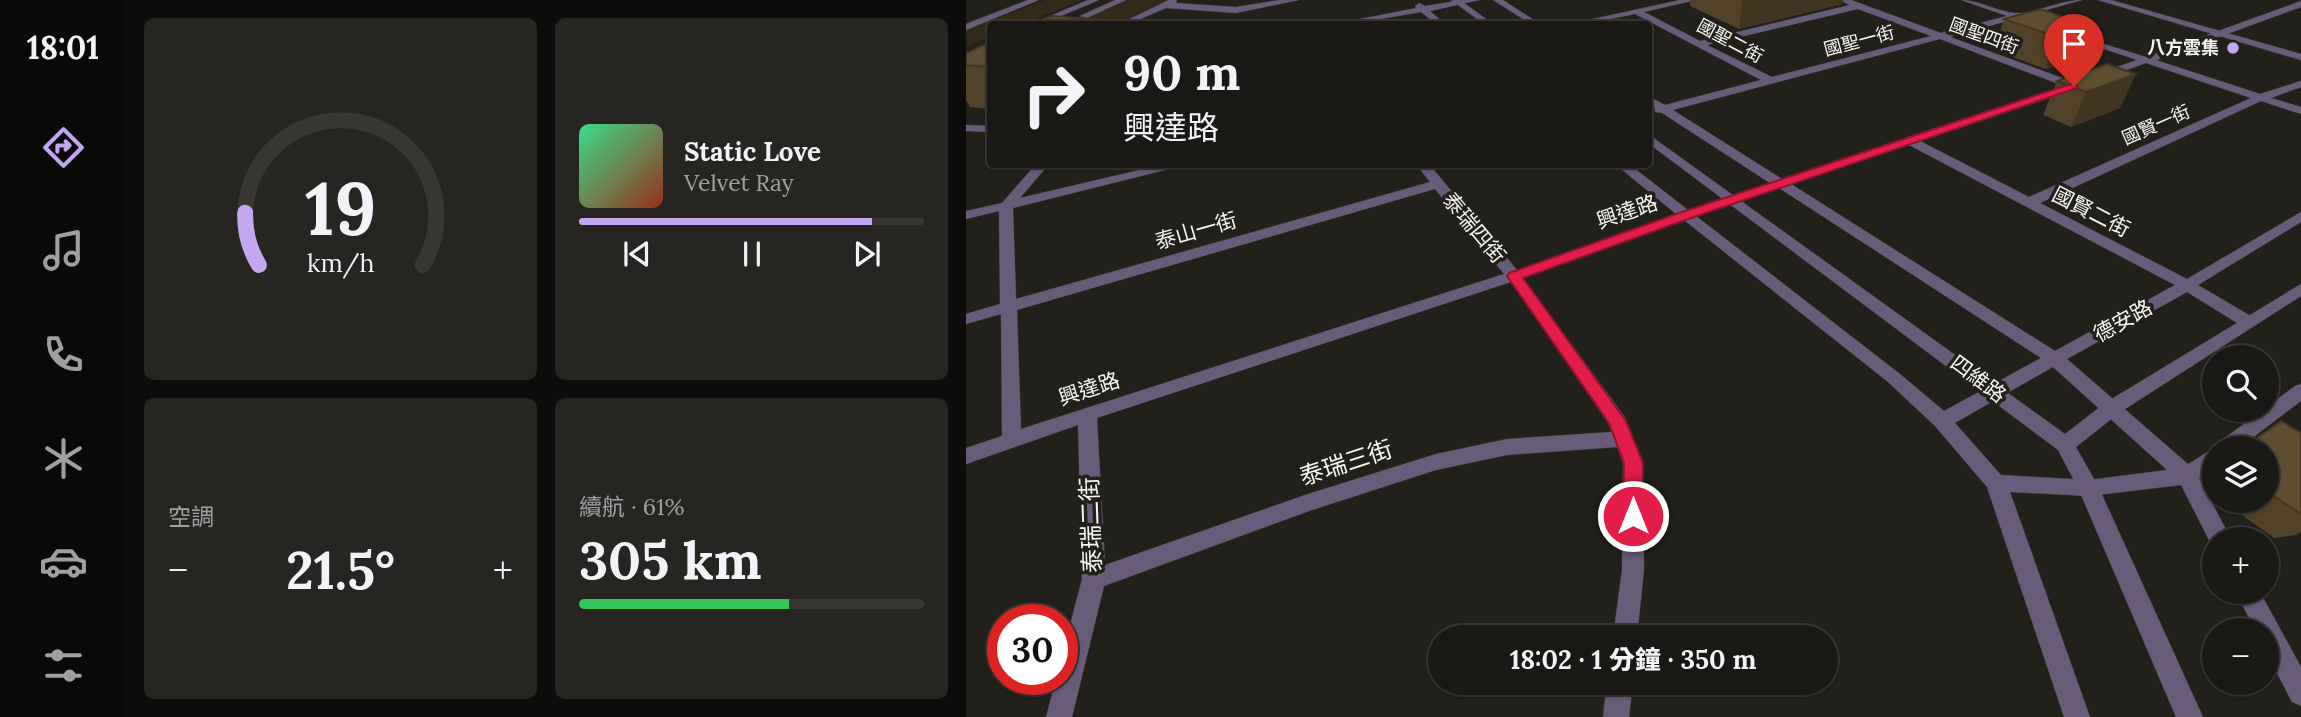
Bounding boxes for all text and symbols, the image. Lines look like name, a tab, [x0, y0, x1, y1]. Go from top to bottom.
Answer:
street label: 國聖四街	[1946, 12, 2022, 59]
street label: 國聖二街	[1693, 14, 1767, 68]
pin	[2044, 14, 2104, 86]
street label: 國聖一街	[1821, 20, 1897, 61]
icon: arrive	[2055, 25, 2093, 63]
text: 18:01	[27, 27, 99, 68]
place label: 八方雲集	[2147, 36, 2219, 59]
marker: 八方雲集	[2225, 40, 2241, 56]
text: 90 m	[1123, 41, 1240, 103]
icon: right	[1008, 49, 1099, 140]
street label: 國賢一街	[2118, 99, 2193, 150]
text: 興達路	[1123, 107, 1219, 148]
icon: directions	[39, 123, 88, 172]
text: Static Love	[684, 135, 821, 168]
text: 19	[305, 162, 376, 255]
text: Velvet Ray	[684, 168, 794, 197]
street label: 國賢二街	[2048, 180, 2135, 243]
street label: 泰瑞四街	[1437, 187, 1512, 269]
street label: 興達路	[1593, 189, 1661, 235]
street label: 泰山一街	[1152, 206, 1240, 255]
icon: music	[39, 226, 88, 275]
icon: previous	[618, 235, 656, 273]
icon: pause	[733, 235, 771, 273]
icon: next	[848, 235, 886, 273]
text: km/h	[307, 247, 374, 279]
street label: 德安路	[2089, 293, 2157, 348]
icon: phone	[39, 330, 88, 379]
map controls	[2202, 345, 2279, 695]
button: search	[2202, 345, 2279, 422]
street label: 四維路	[1945, 349, 2012, 408]
street label: 興達路	[1055, 366, 1123, 411]
street label: 泰瑞三街	[1295, 433, 1396, 492]
icon: climate	[39, 434, 88, 483]
button: layers	[2202, 436, 2279, 513]
street label: 泰瑞二街	[1073, 477, 1108, 574]
position arrow	[1596, 479, 1670, 553]
text: 續航 · 61%	[579, 492, 685, 521]
text: 空調	[168, 502, 214, 531]
text: 305 km	[579, 527, 762, 593]
button: +	[2202, 527, 2279, 604]
icon: car	[39, 537, 88, 586]
text: 21.5°	[286, 537, 395, 603]
text: −	[168, 546, 188, 594]
text: +	[493, 546, 513, 594]
speed limit sign: 30	[987, 604, 1078, 695]
button: −	[2202, 618, 2279, 695]
icon: filters	[39, 641, 88, 690]
text: 18:02 · 1 分鐘 · 350 m	[1510, 643, 1756, 676]

